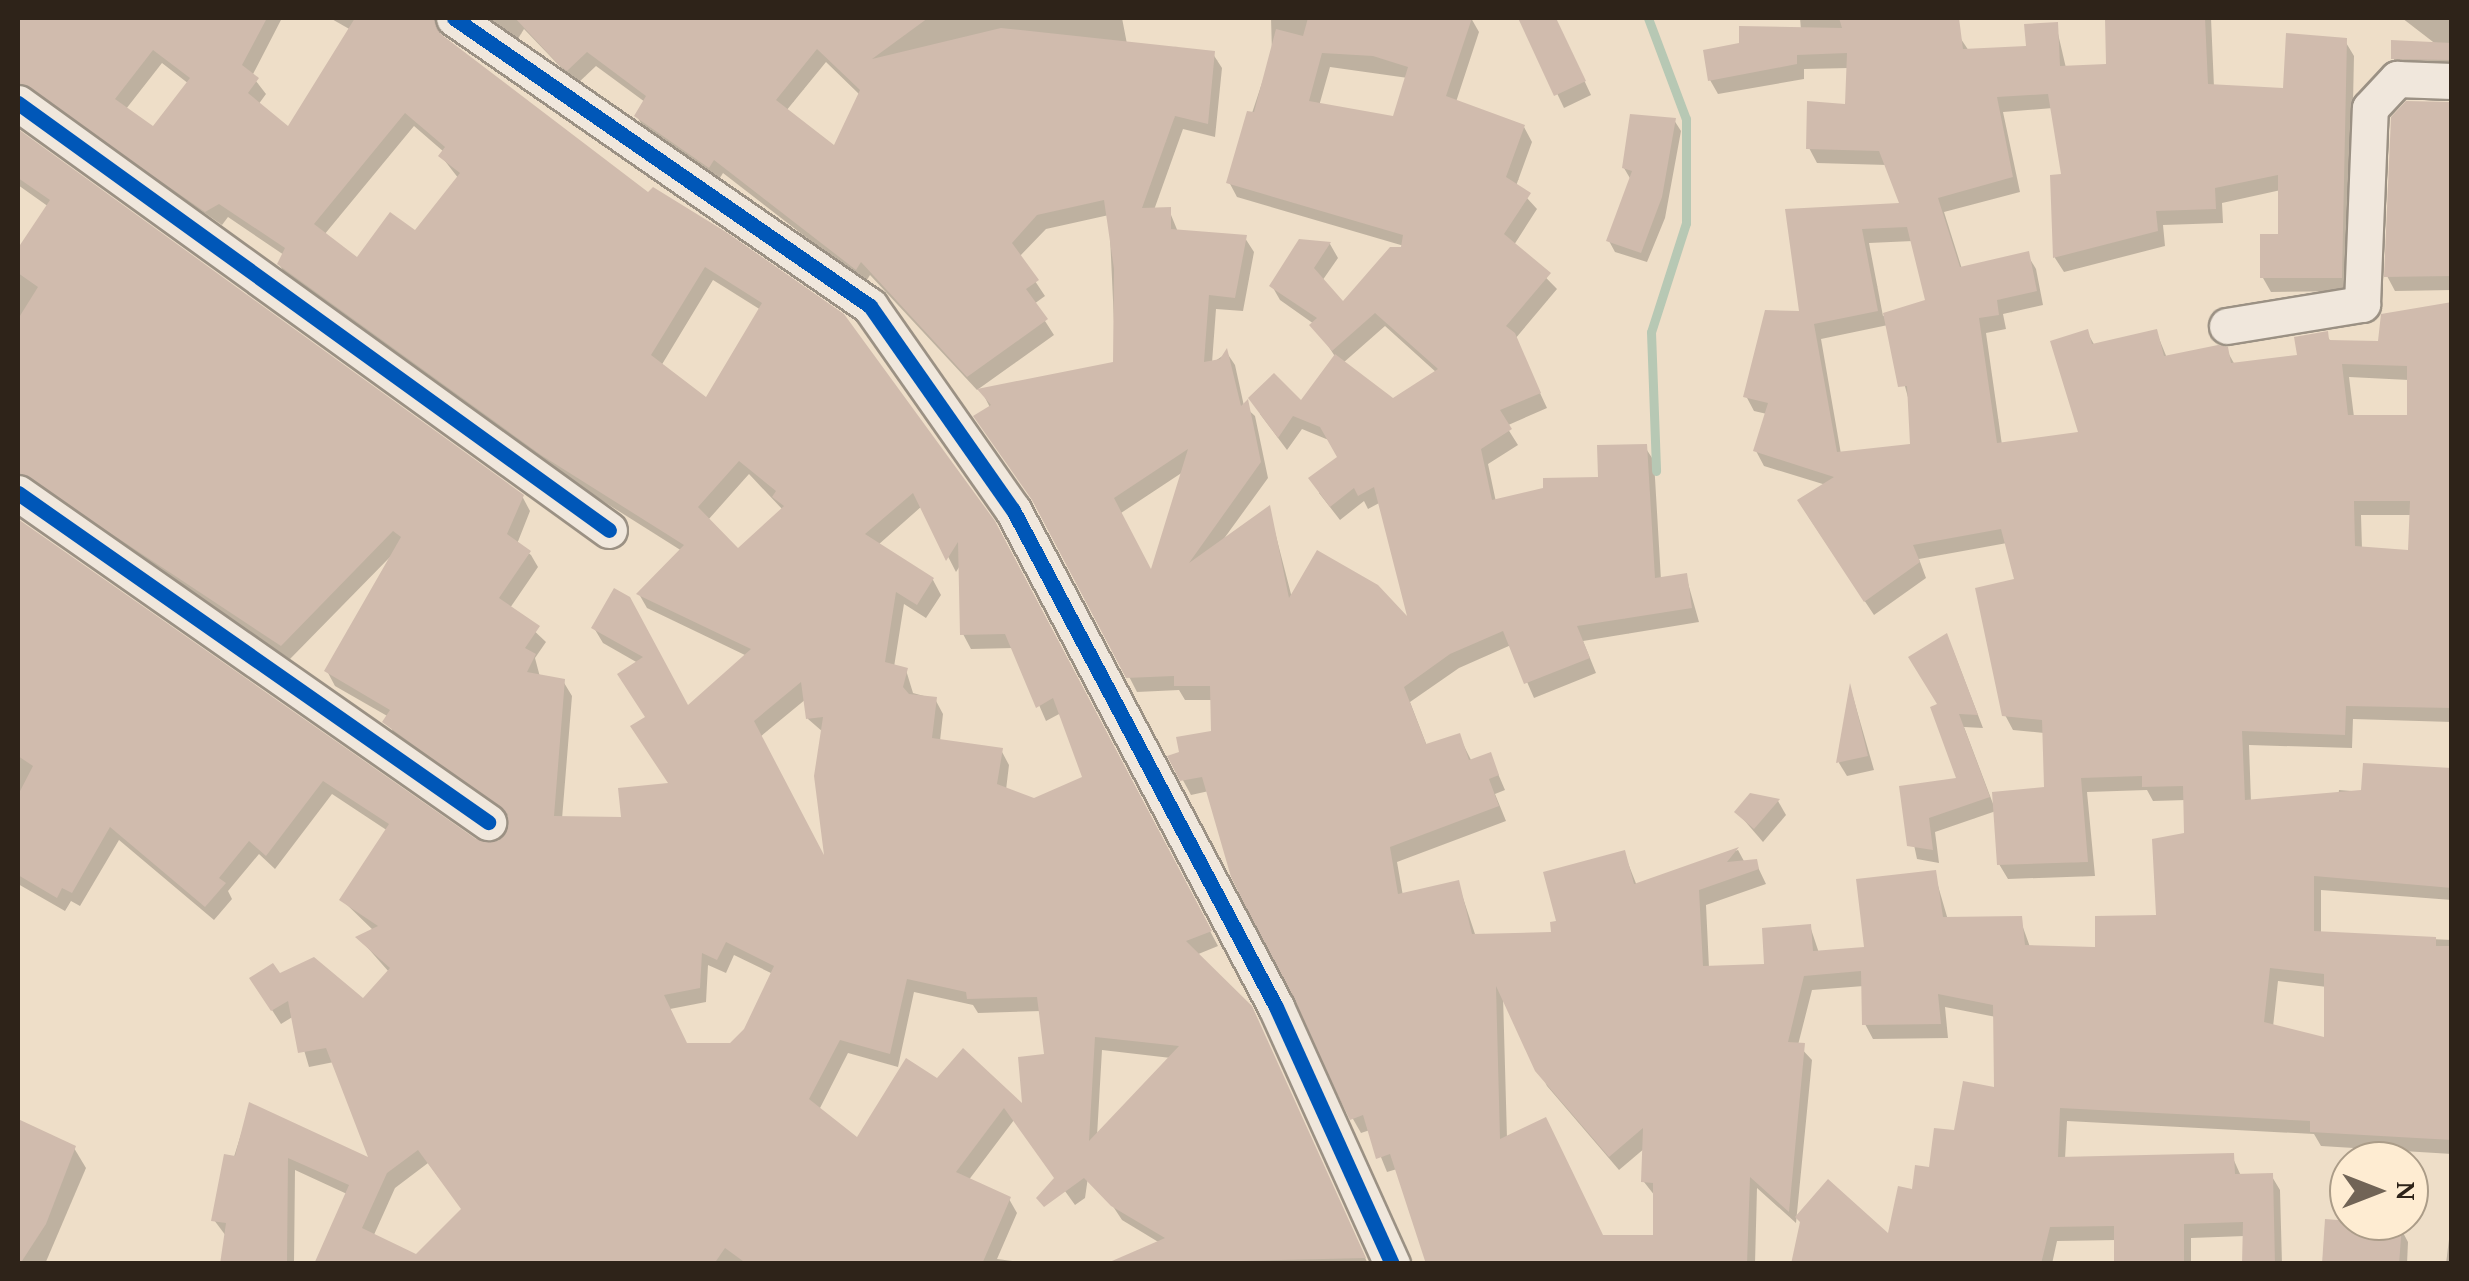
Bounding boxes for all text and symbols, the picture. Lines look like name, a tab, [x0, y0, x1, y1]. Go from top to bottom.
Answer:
north arrow	[2329, 1141, 2429, 1241]
text: N	[2387, 1182, 2428, 1200]

